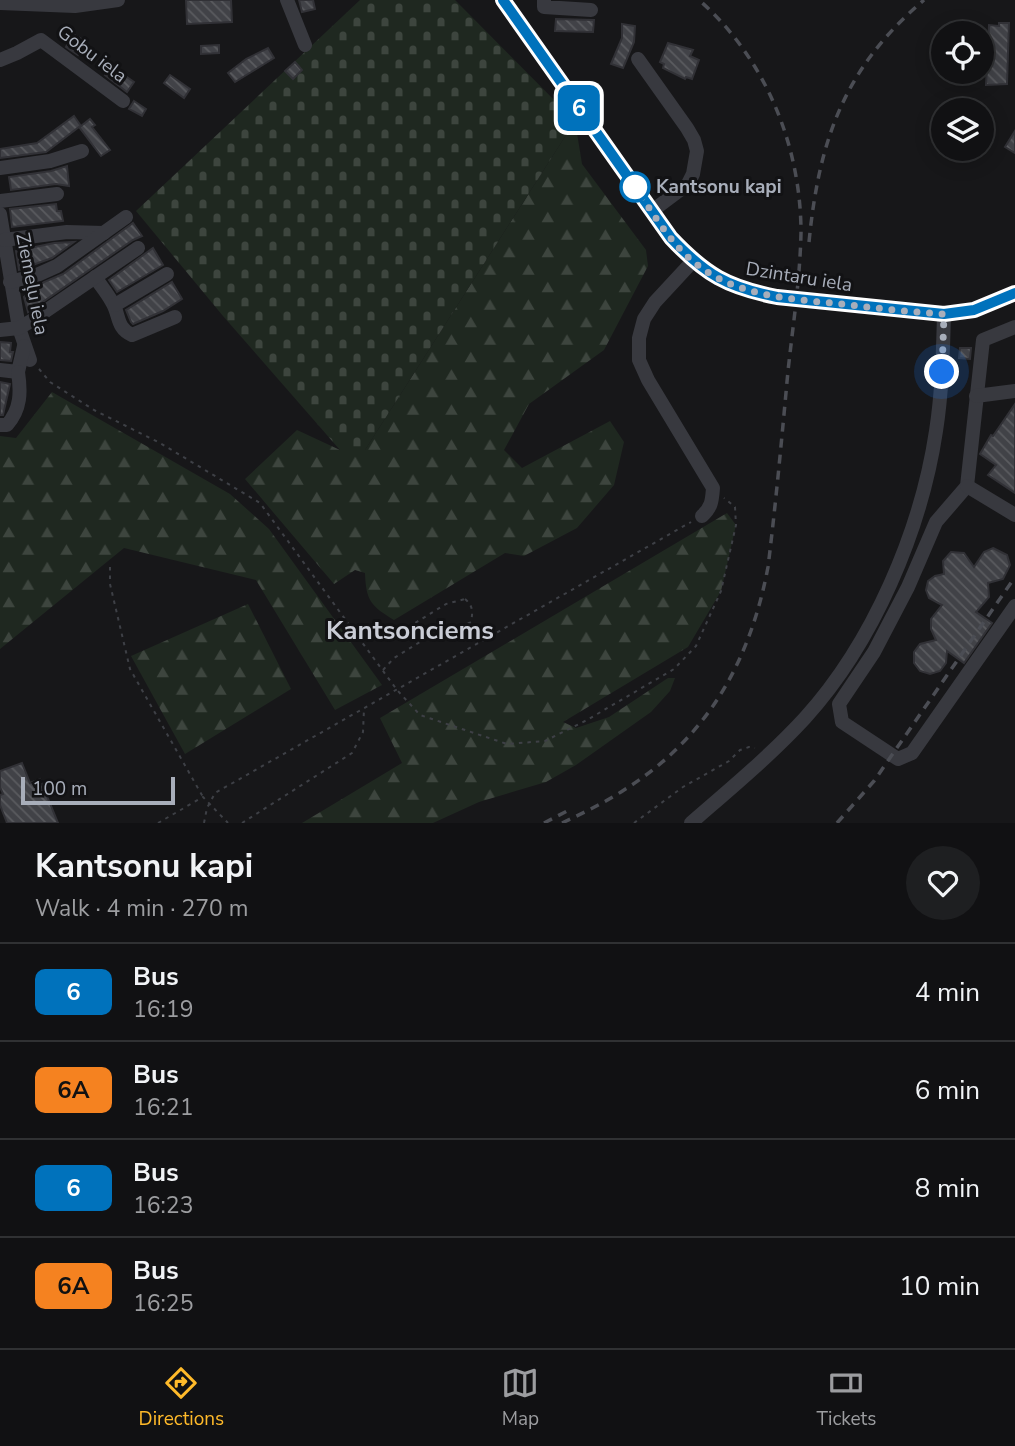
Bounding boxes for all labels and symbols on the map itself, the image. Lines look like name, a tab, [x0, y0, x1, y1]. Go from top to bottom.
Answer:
street label: Gobu iela	[52, 19, 132, 89]
line badge: 6	[556, 85, 602, 131]
marker: Kantsonu kapi	[620, 172, 650, 202]
place label: Kantsonu kapi	[656, 174, 782, 200]
street label: Ziemeļu iela	[9, 231, 55, 337]
street label: Dzintaru iela	[744, 256, 854, 298]
your location	[924, 354, 959, 389]
district label: Kantsonciems	[326, 613, 494, 648]
scale bar	[21, 774, 175, 806]

